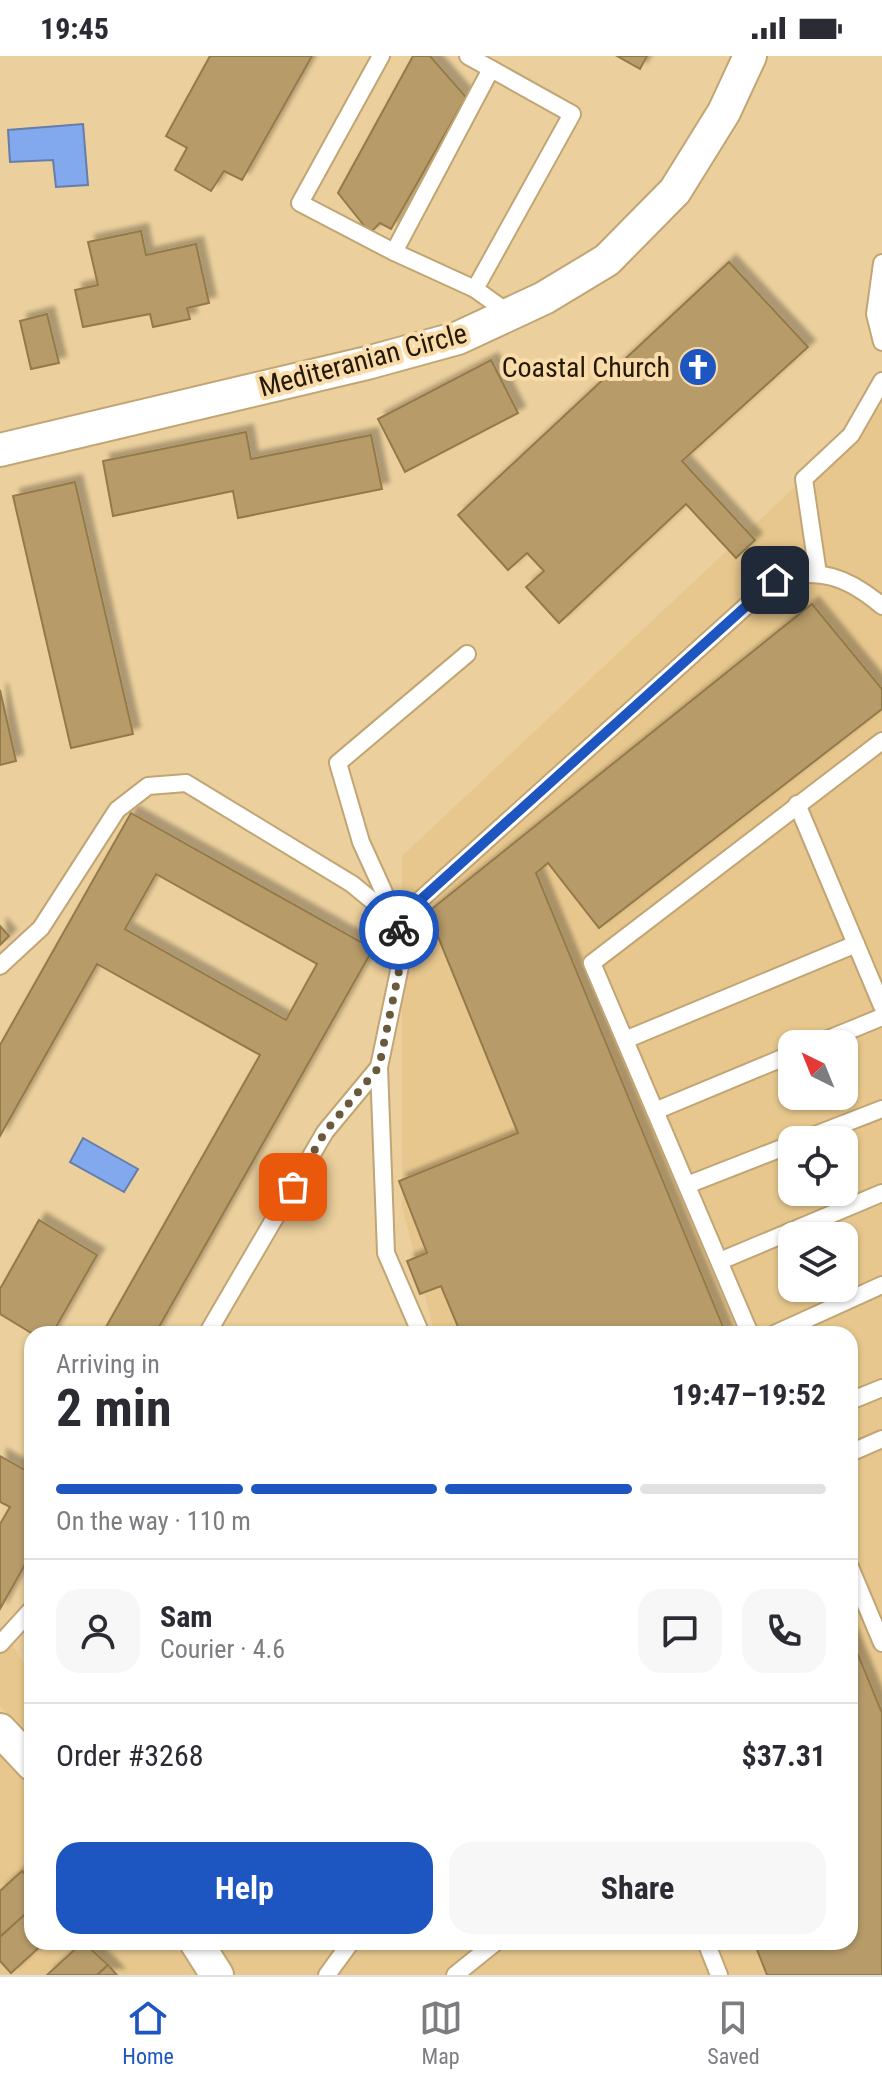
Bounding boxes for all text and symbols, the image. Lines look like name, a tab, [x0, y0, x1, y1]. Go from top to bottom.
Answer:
text: 19:45	[40, 11, 109, 46]
street label: Mediteranian Circle	[255, 316, 471, 404]
church icon: Coastal Church	[677, 346, 719, 388]
place label: Coastal Church	[502, 351, 670, 384]
pin	[741, 546, 809, 614]
icon: home	[753, 558, 797, 602]
courier	[359, 890, 439, 970]
icon: bike	[377, 908, 421, 952]
north arrow	[778, 1030, 858, 1110]
map controls	[778, 1030, 858, 1302]
button: locate	[778, 1126, 858, 1206]
pin	[259, 1153, 327, 1221]
icon: bag	[271, 1165, 315, 1209]
button: layers	[778, 1222, 858, 1302]
text: Arriving in	[56, 1349, 160, 1379]
text: 19:47–19:52	[672, 1377, 826, 1412]
text: 2 min	[56, 1378, 172, 1439]
text: On the way · 110 m	[56, 1506, 251, 1536]
button: person	[56, 1589, 140, 1673]
button: chat	[638, 1589, 722, 1673]
button: phone	[742, 1589, 826, 1673]
text: Sam	[160, 1599, 213, 1634]
text: Courier · 4.6	[160, 1634, 285, 1664]
text: Order #3268	[56, 1738, 204, 1773]
text: $37.31	[741, 1738, 826, 1773]
button: Help	[56, 1842, 433, 1934]
button: Share	[449, 1842, 826, 1934]
tab: Home	[122, 1996, 174, 2069]
tab: Map	[419, 1996, 463, 2069]
tab: Saved	[707, 1996, 760, 2069]

